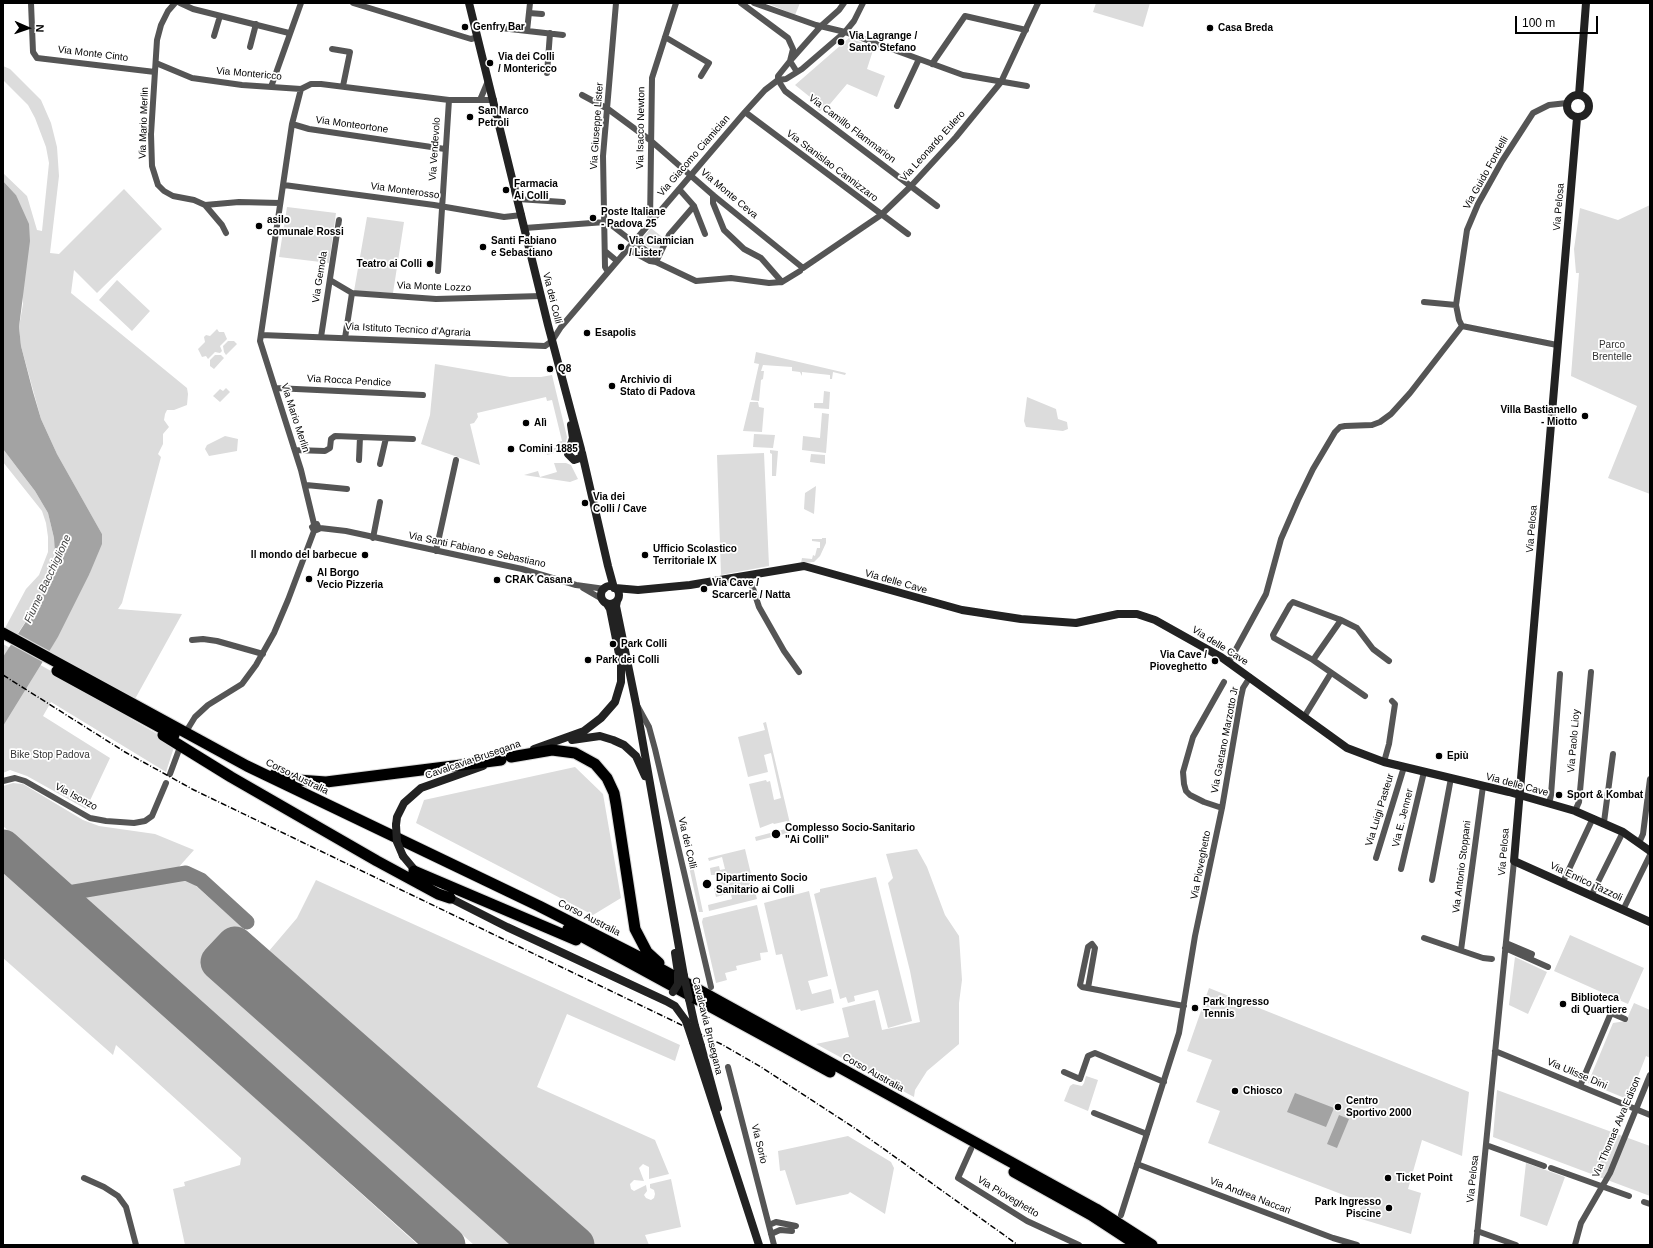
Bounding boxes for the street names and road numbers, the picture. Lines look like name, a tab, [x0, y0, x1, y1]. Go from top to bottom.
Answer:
street label: Via Monte Cinto	[57, 44, 129, 64]
street label: Via Montericco	[216, 65, 282, 83]
street label: Via Giuseppe Lister	[588, 82, 606, 170]
street label: Via Mario Merlin	[137, 87, 151, 159]
street label: Via Isacco Newton	[634, 87, 648, 169]
street label: Via Camillo Flammarion	[806, 92, 898, 166]
street label: Via Leonardo Eulero	[898, 108, 968, 184]
street label: Via Giacomo Ciamician	[655, 113, 733, 199]
street label: Via Monteortone	[315, 114, 389, 136]
street label: Via Vendevolo	[427, 117, 443, 181]
street label: Via Stanislao Cannizzaro	[784, 128, 880, 204]
street label: Via Guido Fondelli	[1461, 134, 1511, 212]
street label: Via Monte Ceva	[698, 167, 760, 221]
street label: Via Monterosso	[370, 180, 440, 202]
street label: Via Pelosa	[1551, 183, 1567, 231]
street label: Via Gemola	[310, 250, 330, 304]
street label: Via dei Colli	[540, 271, 564, 325]
street label: Via Monte Lozzo	[397, 280, 471, 294]
street label: Via Istituto Tecnico d'Agraria	[345, 321, 471, 339]
street label: Via Rocca Pendice	[307, 373, 391, 389]
street label: Via Mario Merlin	[278, 382, 312, 454]
street label: Via Pelosa	[1524, 505, 1540, 553]
street label: Via Santi Fabiano e Sebastiano	[407, 530, 547, 570]
street label: Via delle Cave	[863, 567, 929, 597]
street label: Via delle Cave	[1190, 624, 1250, 668]
street label: Via Gaetano Marzotto Jr	[1209, 686, 1241, 794]
street label: Via Paolo Lioy	[1565, 709, 1583, 773]
street label: Cavalcavia Brusegana	[424, 738, 522, 782]
street label: Corso Australia	[264, 757, 330, 797]
street label: Via delle Cave	[1484, 771, 1550, 799]
street label: Via Luigi Pasteur	[1363, 772, 1397, 848]
street label: Via Isonzo	[53, 781, 99, 813]
street label: Via E. Jenner	[1390, 788, 1416, 848]
street label: Via dei Colli	[675, 816, 699, 870]
street label: Via Antonio Stoppani	[1450, 820, 1474, 914]
street label: Via Pelosa	[1496, 828, 1512, 876]
street label: Via Pioveghetto	[1188, 830, 1214, 900]
street label: Via Enrico Tazzoli	[1548, 860, 1624, 904]
street label: Corso Australia	[556, 897, 622, 939]
street label: Cavalcavia Brusegana	[689, 976, 725, 1076]
street label: Corso Australia	[840, 1051, 906, 1095]
street label: Via Ulisse Dini	[1545, 1056, 1609, 1092]
street label: Via Thomas Alva Edison	[1590, 1075, 1644, 1179]
street label: Via Sorio	[748, 1123, 770, 1165]
street label: Via Pelosa	[1465, 1155, 1481, 1203]
street label: Via Pioveghetto	[975, 1174, 1041, 1220]
street label: Via Andrea Naccari	[1208, 1175, 1292, 1217]

